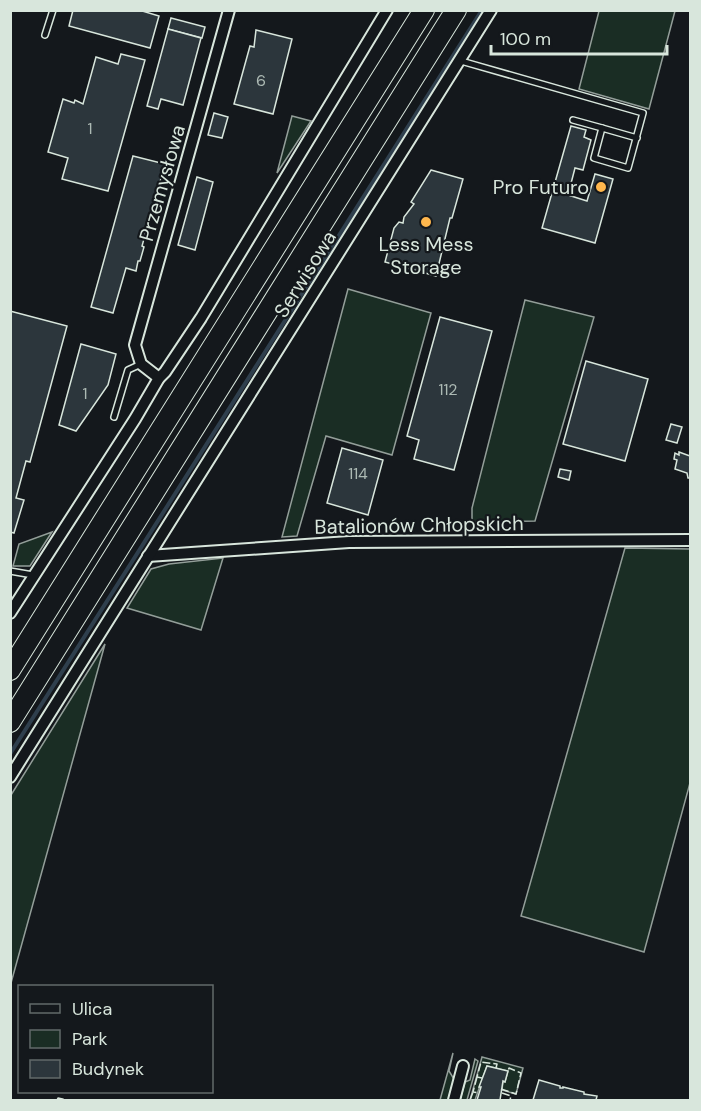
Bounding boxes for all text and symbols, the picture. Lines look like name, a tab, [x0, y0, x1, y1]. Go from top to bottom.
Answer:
scale bar	[491, 18, 666, 56]
text: 100 m	[500, 27, 551, 51]
house number: 6	[256, 70, 266, 91]
house number: 1	[88, 118, 93, 139]
street label: Przemysłowa	[133, 122, 191, 244]
place label: Pro Futuro	[493, 174, 589, 200]
marker: Pro Futuro	[594, 180, 608, 194]
marker: Less Mess Storage	[419, 215, 433, 229]
street label: Serwisowa	[268, 226, 342, 322]
place label: Less Mess Storage	[378, 231, 474, 280]
house number: 112	[438, 379, 458, 400]
house number: 1	[83, 383, 88, 404]
house number: 114	[348, 463, 368, 484]
street label: Batalionów Chłopskich	[314, 510, 524, 540]
legend	[18, 985, 213, 1093]
text: Ulica	[72, 997, 112, 1021]
text: Park	[72, 1027, 108, 1051]
text: Budynek	[72, 1057, 144, 1081]

